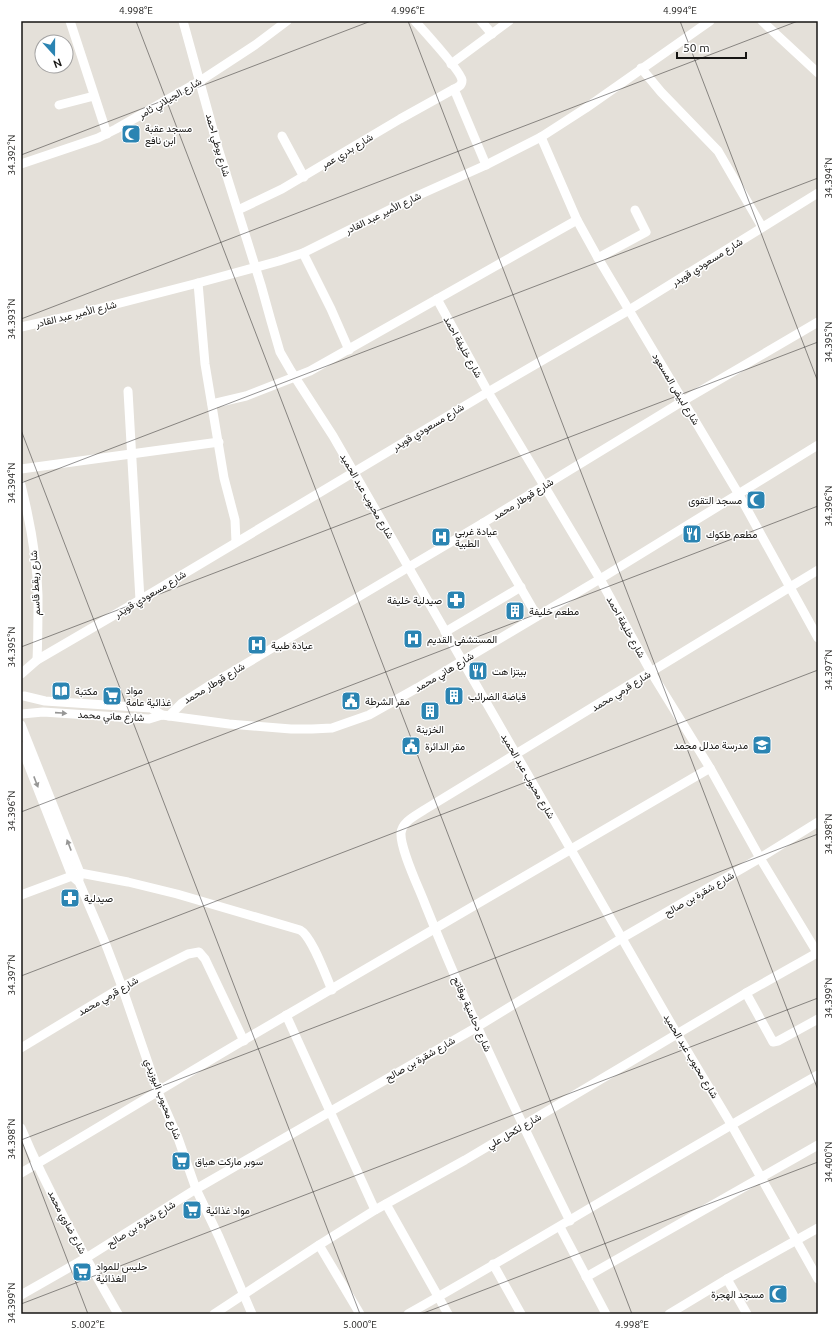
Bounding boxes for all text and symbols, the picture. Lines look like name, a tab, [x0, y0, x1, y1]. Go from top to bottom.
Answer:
text: 4.998°E	[119, 5, 153, 16]
text: 4.996°E	[391, 5, 425, 16]
text: 4.994°E	[663, 5, 697, 16]
north arrow	[34, 34, 74, 74]
scale bar	[677, 34, 746, 60]
text: 50 m	[683, 41, 710, 54]
text: N	[52, 56, 64, 70]
street label: شارع الجيلاني ثامر	[136, 75, 205, 124]
street label: شارع بوطي احمد	[201, 112, 232, 179]
mosque icon: مسجد عقبة ابن نافع	[120, 123, 142, 145]
place label: مسجد عقبة ابن نافع	[145, 123, 192, 147]
street label: شارع بدري عمر	[318, 131, 376, 174]
text: 34.392°N	[6, 134, 17, 176]
text: 34.394°N	[823, 157, 834, 199]
street label: شارع الأمير عبد القادر	[342, 190, 423, 238]
street label: شارع مسعودي قويدر	[669, 236, 746, 291]
text: 34.393°N	[6, 298, 17, 340]
street label: شارع الأمير عبد القادر	[33, 299, 118, 331]
street label: شارع خليفة احمد	[441, 314, 484, 380]
text: 34.395°N	[823, 321, 834, 363]
street label: شارع لبيض المسعود	[649, 351, 702, 427]
street label: شارع مسعودي قويدر	[389, 401, 467, 456]
street label: شارع محبوب عبد الحميد	[337, 451, 396, 541]
text: 34.394°N	[6, 462, 17, 504]
street label: شارع قوطار محمد	[491, 476, 556, 523]
text: 34.396°N	[823, 485, 834, 527]
mosque icon: مسجد التقوى	[745, 489, 767, 511]
place label: مسجد التقوى	[688, 495, 742, 507]
restaurant icon: مطعم طكوك	[681, 523, 703, 545]
hospital icon: عيادة غربي الطبية	[430, 526, 452, 548]
place label: عيادة غربي الطبية	[455, 526, 497, 550]
place label: مطعم طكوك	[706, 529, 757, 541]
street label: شارع ريقط قاسم	[28, 550, 43, 616]
street label: شارع مسعودي قويدر	[111, 568, 189, 623]
pharmacy icon: صيدلية خليفة	[445, 589, 467, 611]
street label: شارع خليفة احمد	[604, 594, 647, 660]
place label: صيدلية خليفة	[387, 595, 442, 607]
building icon: مطعم خليفة	[504, 600, 526, 622]
place label: مطعم خليفة	[529, 606, 579, 618]
text: 34.395°N	[6, 626, 17, 668]
hospital icon: المستشفى القديم	[402, 628, 424, 650]
hospital icon: عيادة طبية	[246, 634, 268, 656]
place label: المستشفى القديم	[427, 634, 497, 646]
place label: عيادة طبية	[271, 640, 313, 652]
text: 34.397°N	[823, 649, 834, 691]
street label: شارع هاني محمد	[413, 650, 477, 696]
street label: شارع قوطار محمد	[181, 660, 247, 706]
restaurant icon: بيتزا هت	[467, 660, 489, 682]
place label: بيتزا هت	[492, 666, 526, 678]
street label: شارع قرمي محمد	[589, 668, 654, 716]
library icon: مكتبة	[50, 680, 72, 702]
supermarket icon: مواد غذائية عامة	[101, 685, 123, 707]
place label: مواد غذائية عامة	[126, 685, 171, 709]
building icon: قباضة الضرائب	[443, 685, 465, 707]
place label: مكتبة	[75, 686, 98, 698]
public building icon: مقر الشرطة	[340, 690, 362, 712]
place label: قباضة الضرائب	[468, 691, 527, 703]
place label: مقر الشرطة	[365, 696, 410, 708]
building icon: الخزينة	[419, 700, 441, 722]
street label: شارع هاني محمد	[77, 709, 145, 726]
one-way arrow	[55, 710, 67, 717]
place label: الخزينة	[416, 724, 444, 736]
street label: شارع محبوب عبد الحميد	[498, 731, 557, 821]
school or university icon: مدرسة مدلل محمد	[751, 734, 773, 756]
public building icon: مقر الدائرة	[400, 735, 422, 757]
place label: مدرسة مدلل محمد	[674, 740, 748, 752]
place label: مقر الدائرة	[425, 741, 465, 753]
one-way arrow	[33, 776, 39, 788]
text: 34.396°N	[6, 790, 17, 832]
text: 34.398°N	[823, 813, 834, 855]
one-way arrow	[65, 839, 71, 851]
street label: شارع شقرة بن صالح	[662, 870, 736, 919]
pharmacy icon: صيدلية	[59, 887, 81, 909]
place label: صيدلية	[84, 893, 113, 905]
text: 34.397°N	[6, 954, 17, 996]
street label: شارع قرمي محمد	[76, 974, 142, 1020]
street label: شارع دحامنية بوفاتح	[450, 975, 494, 1054]
text: 34.399°N	[823, 977, 834, 1019]
street label: شارع محبوب عبد الحميد	[661, 1012, 721, 1101]
street label: شارع شقرة بن صالح	[383, 1035, 457, 1084]
street label: شارع محبوب البوزيدي	[140, 1057, 184, 1142]
street label: شارع لكحل علي	[485, 1111, 545, 1154]
text: 34.398°N	[6, 1118, 17, 1160]
text: 34.400°N	[823, 1141, 834, 1183]
supermarket icon: سوبر ماركت هياق	[170, 1150, 192, 1172]
place label: سوبر ماركت هياق	[195, 1156, 263, 1168]
street label: شارع ضاوي محمد	[43, 1188, 88, 1257]
street label: شارع شقرة بن صالح	[105, 1198, 178, 1250]
supermarket icon: مواد غذائية	[181, 1199, 203, 1221]
place label: مواد غذائية	[206, 1205, 250, 1217]
supermarket icon: حليس للمواد الغذائية	[71, 1261, 93, 1283]
place label: حليس للمواد الغذائية	[96, 1261, 148, 1285]
text: 34.399°N	[6, 1282, 17, 1324]
mosque icon: مسجد الهجرة	[767, 1283, 789, 1305]
place label: مسجد الهجرة	[711, 1289, 764, 1301]
text: 5.002°E	[71, 1319, 105, 1330]
text: 5.000°E	[343, 1319, 377, 1330]
text: 4.998°E	[615, 1319, 649, 1330]

